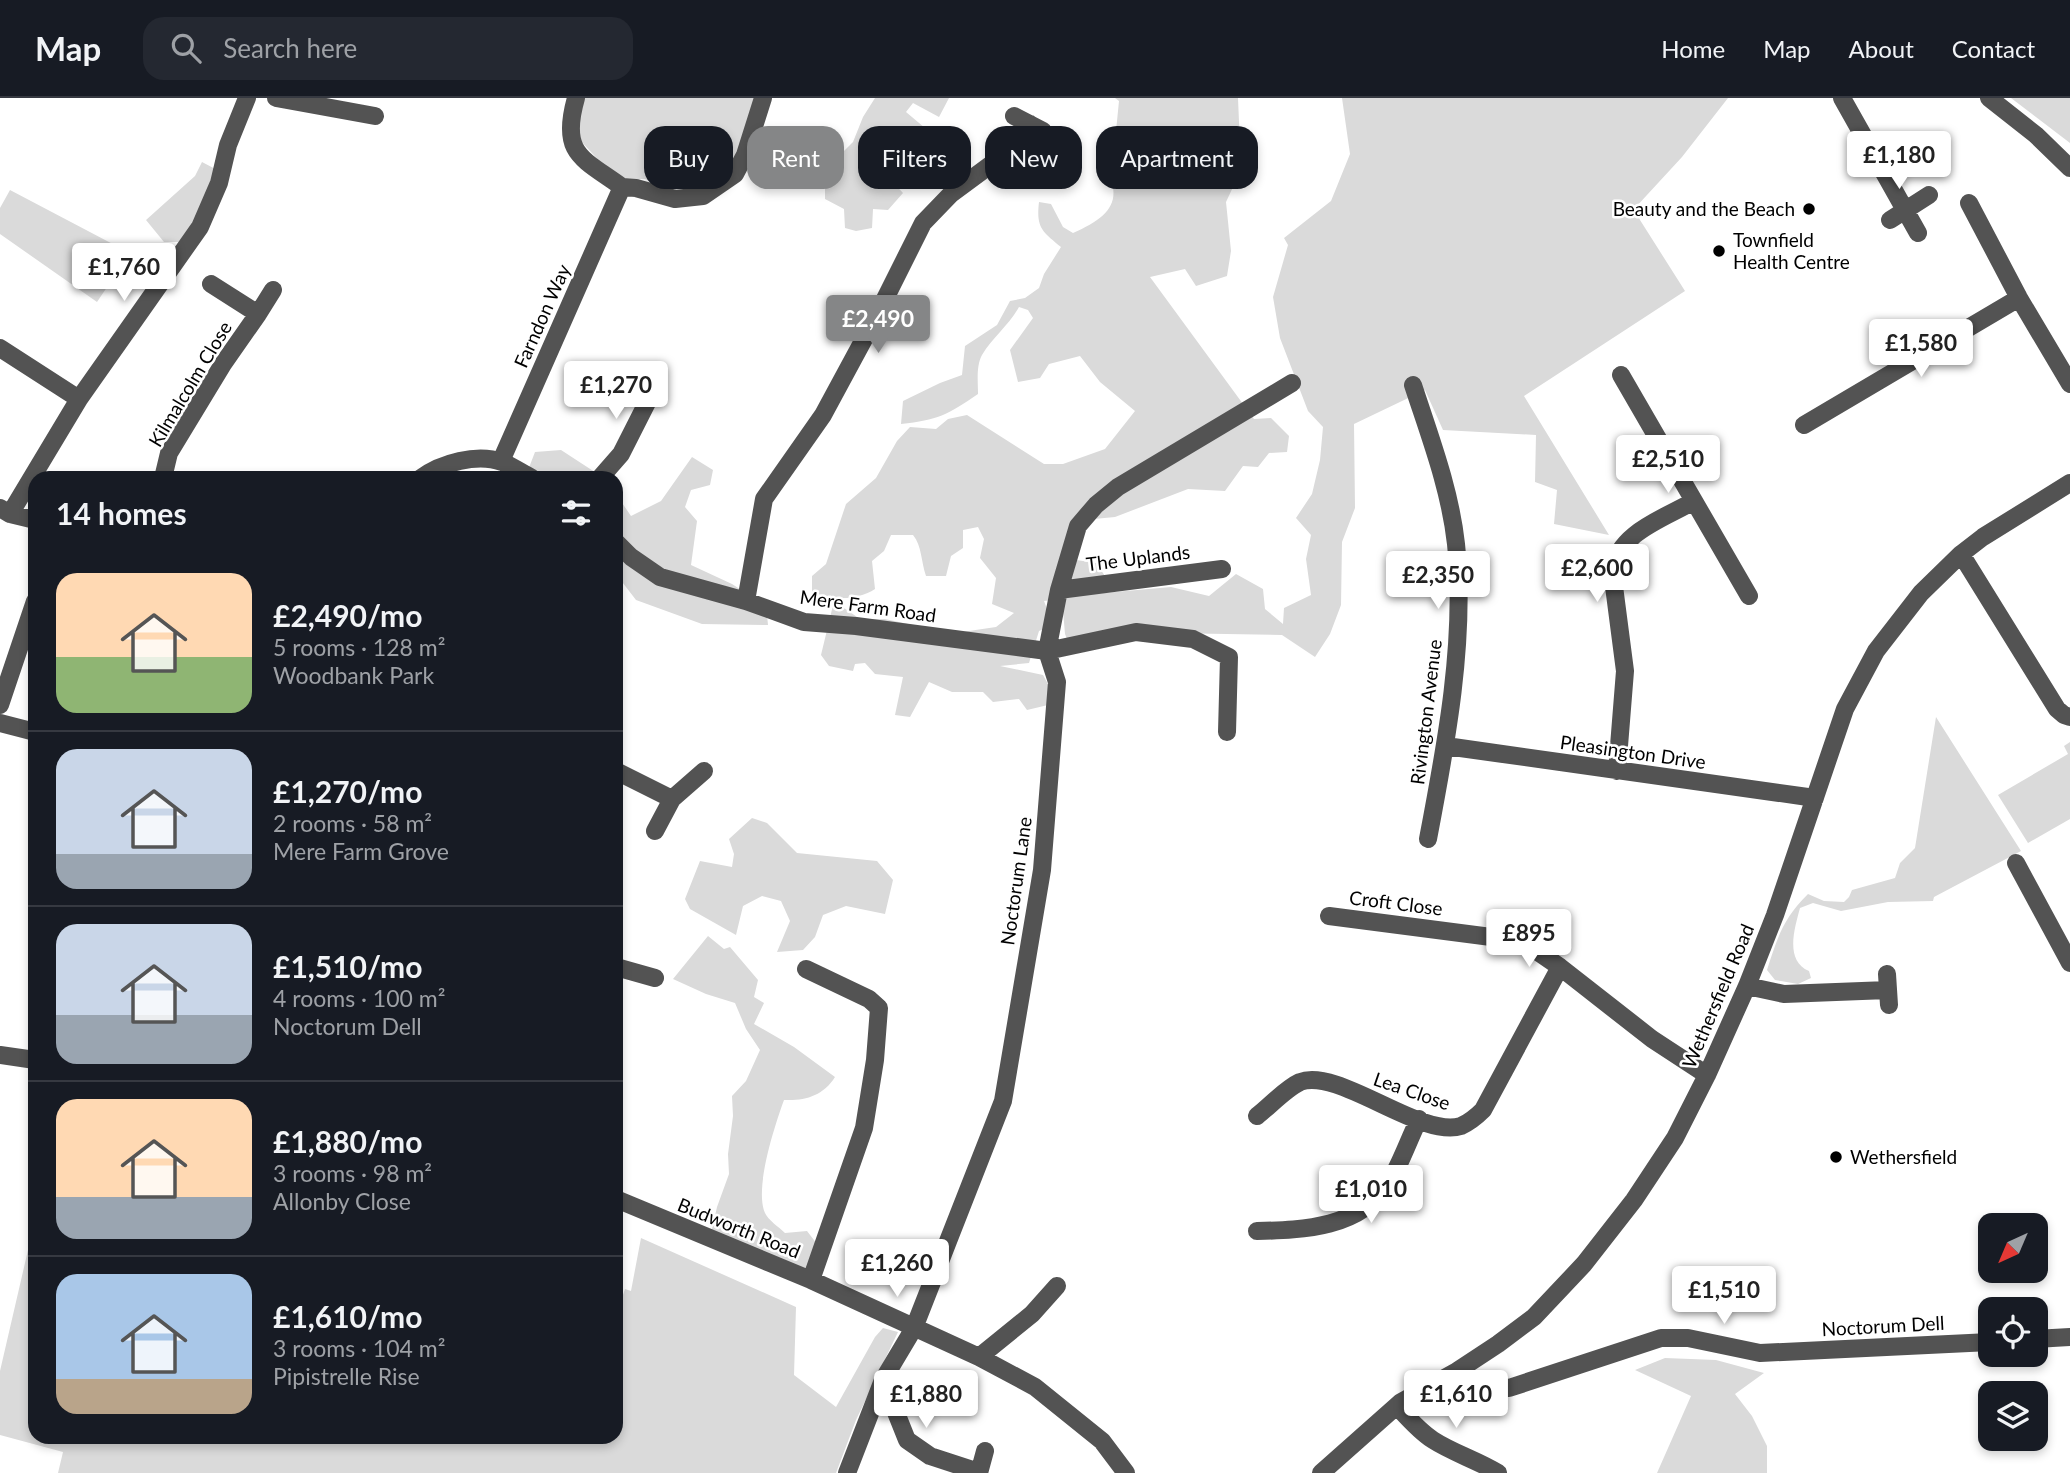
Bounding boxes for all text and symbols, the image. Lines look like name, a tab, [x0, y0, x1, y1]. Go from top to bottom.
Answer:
search box	[143, 17, 633, 80]
text: Map	[35, 28, 101, 68]
icon: search	[167, 29, 205, 67]
text: Search here	[223, 32, 357, 64]
text: Home	[1661, 34, 1725, 63]
text: Map	[1763, 34, 1811, 63]
text: About	[1849, 34, 1914, 63]
text: Contact	[1952, 34, 2035, 63]
chip: Buy	[644, 126, 733, 189]
chip: Rent	[747, 126, 844, 189]
chip: Filters	[858, 126, 971, 189]
chip: New	[985, 126, 1082, 189]
chip: Apartment	[1096, 126, 1258, 189]
pin: £1,180	[1842, 132, 1956, 191]
text: £1,180	[1863, 140, 1935, 168]
place label: Beauty and the Beach	[1613, 197, 1795, 220]
marker: Beauty and the Beach	[1801, 201, 1817, 217]
place label: Townfield Health Centre	[1733, 228, 1850, 273]
marker: Townfield Health Centre	[1711, 243, 1727, 259]
pin: £1,760	[67, 244, 181, 303]
text: £1,760	[88, 252, 160, 280]
street label: Farndon Way	[509, 260, 575, 371]
pin: £2,490	[821, 296, 935, 355]
text: £2,490	[842, 304, 914, 332]
street label: Kilmalcolm Close	[143, 317, 236, 451]
pin: £1,580	[1864, 320, 1978, 379]
text: £1,580	[1885, 328, 1957, 356]
pin: £1,270	[559, 362, 673, 421]
text: £1,270	[580, 370, 652, 398]
pin: £2,510	[1611, 436, 1725, 495]
text: £2,510	[1632, 444, 1704, 472]
icon: filters	[557, 494, 595, 532]
text: 14 homes	[56, 495, 187, 531]
street label: The Uplands	[1085, 540, 1191, 575]
pin: £2,600	[1540, 545, 1654, 604]
pin: £2,350	[1381, 552, 1495, 611]
text: £2,600	[1561, 553, 1633, 581]
text: £2,350	[1402, 560, 1474, 588]
street label: Mere Farm Road	[799, 585, 938, 626]
text: £2,490/mo	[273, 597, 422, 633]
icon: home	[112, 601, 196, 685]
text: 5 rooms · 128 m²	[273, 633, 445, 661]
street label: Rivington Avenue	[1405, 638, 1446, 786]
text: Woodbank Park	[273, 661, 434, 689]
street label: Pleasington Drive	[1559, 730, 1707, 773]
text: £1,270/mo	[273, 773, 422, 809]
icon: home	[112, 777, 196, 861]
text: 2 rooms · 58 m²	[273, 809, 432, 837]
street label: Noctorum Lane	[995, 815, 1036, 947]
text: Mere Farm Grove	[273, 837, 449, 865]
street label: Croft Close	[1348, 885, 1444, 920]
pin: £895	[1488, 910, 1570, 969]
text: £895	[1502, 918, 1556, 946]
street label: Wethersfield Road	[1677, 920, 1758, 1071]
text: £1,510/mo	[273, 948, 422, 984]
icon: home	[112, 952, 196, 1036]
text: 4 rooms · 100 m²	[273, 984, 445, 1012]
text: Noctorum Dell	[273, 1012, 422, 1040]
street label: Lea Close	[1371, 1067, 1454, 1114]
text: £1,880/mo	[273, 1123, 422, 1159]
icon: home	[112, 1127, 196, 1211]
place label: Wethersfield	[1850, 1145, 1957, 1168]
marker: Wethersfield	[1828, 1149, 1844, 1165]
text: 3 rooms · 98 m²	[273, 1159, 432, 1187]
pin: £1,010	[1314, 1166, 1428, 1225]
text: £1,010	[1335, 1174, 1407, 1202]
text: Allonby Close	[273, 1187, 411, 1215]
street label: Budworth Road	[675, 1192, 804, 1263]
north arrow	[1978, 1213, 2048, 1283]
map controls	[1978, 1213, 2048, 1451]
pin: £1,260	[840, 1240, 954, 1299]
text: £1,260	[861, 1248, 933, 1276]
pin: £1,510	[1667, 1266, 1781, 1326]
text: £1,510	[1688, 1275, 1760, 1303]
button: locate	[1978, 1297, 2048, 1367]
text: £1,610/mo	[273, 1298, 422, 1334]
icon: home	[112, 1302, 196, 1386]
street label: Noctorum Dell	[1821, 1311, 1945, 1340]
text: 3 rooms · 104 m²	[273, 1334, 445, 1362]
text: Pipistrelle Rise	[273, 1362, 420, 1390]
pin: £1,880	[869, 1370, 983, 1430]
pin: £1,610	[1399, 1370, 1513, 1430]
text: £1,880	[890, 1379, 962, 1407]
text: £1,610	[1420, 1379, 1492, 1407]
button: layers	[1978, 1381, 2048, 1451]

